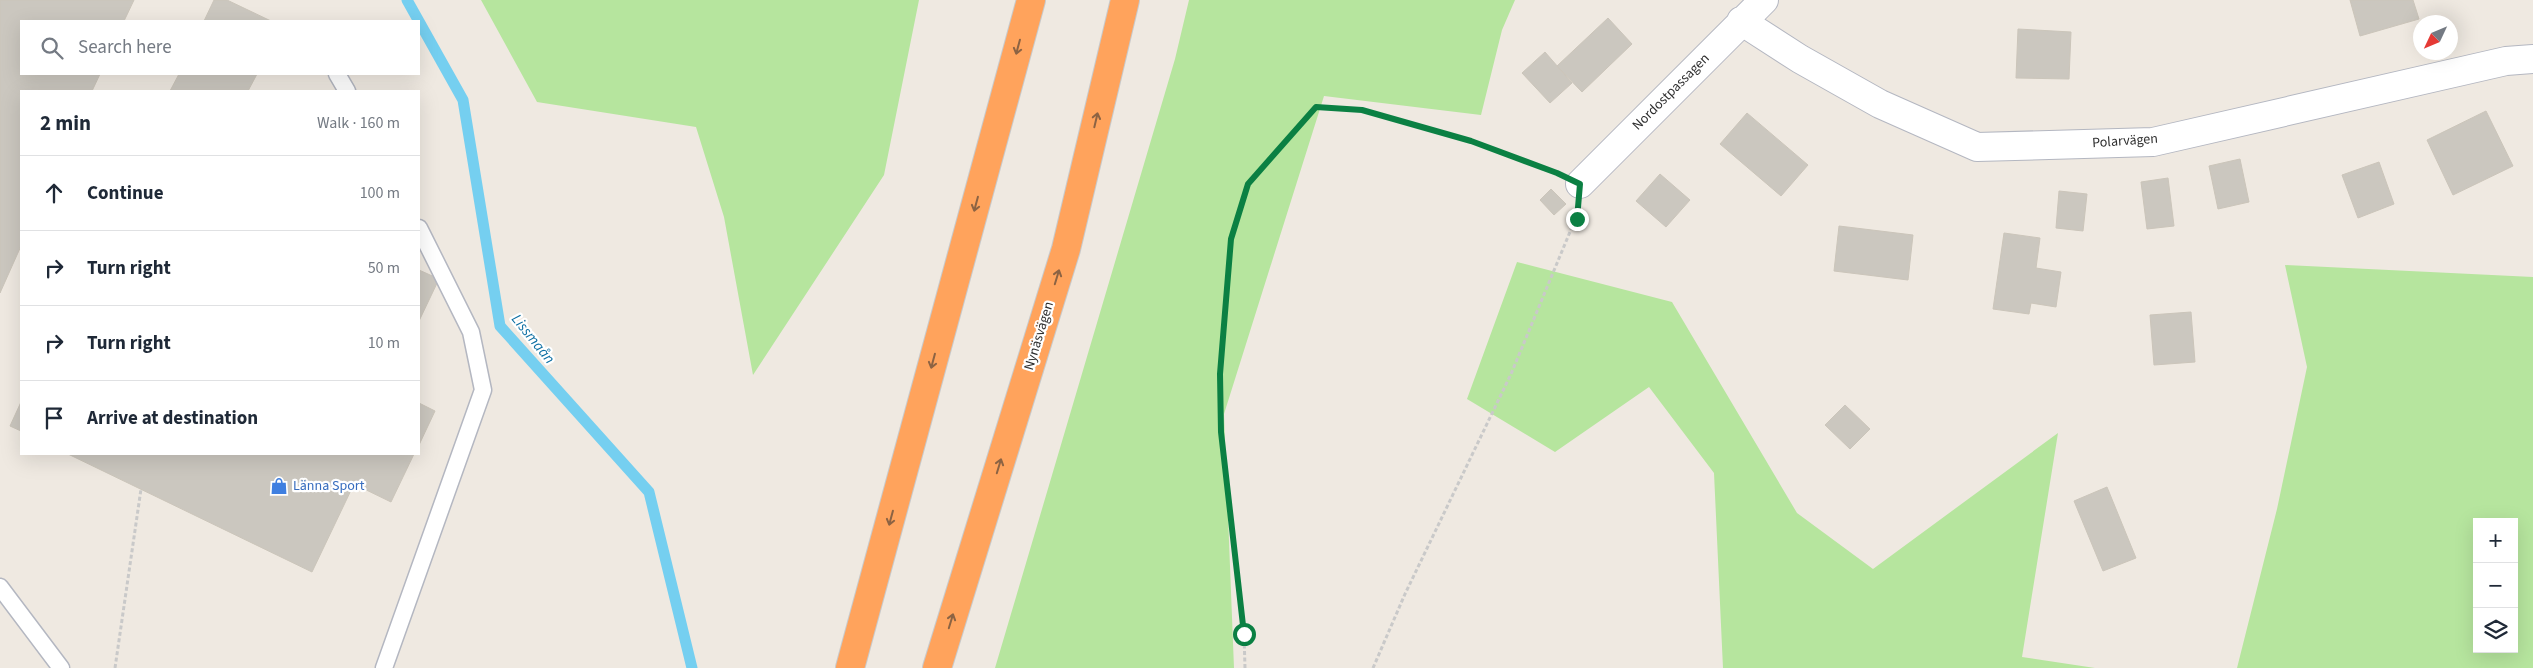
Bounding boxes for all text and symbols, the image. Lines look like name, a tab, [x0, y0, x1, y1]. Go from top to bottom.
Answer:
north arrow	[2413, 15, 2458, 60]
search box	[20, 20, 420, 75]
icon: search	[38, 34, 66, 62]
text: Search here	[78, 34, 172, 61]
one-way arrow	[1013, 39, 1023, 55]
street label: Nordostpassagen	[1628, 49, 1714, 135]
text: 2 min	[40, 108, 91, 138]
text: Walk · 160 m	[317, 112, 400, 134]
one-way arrow	[1092, 112, 1101, 128]
street label: Polarvägen	[2091, 129, 2159, 153]
icon: ahead	[40, 179, 68, 207]
text: Continue	[87, 180, 164, 207]
text: 100 m	[360, 182, 400, 204]
one-way arrow	[971, 195, 980, 211]
route end	[1566, 208, 1589, 231]
icon: right	[40, 254, 68, 282]
text: Turn right	[87, 255, 171, 282]
text: 50 m	[368, 257, 400, 279]
one-way arrow	[1052, 270, 1062, 286]
street label: Nynäsvägen	[1019, 299, 1059, 373]
water label: Lissmaån	[506, 310, 560, 368]
icon: right	[40, 329, 68, 357]
text: Turn right	[87, 330, 171, 357]
text: 10 m	[368, 332, 400, 354]
one-way arrow	[928, 352, 938, 368]
icon: arrive	[40, 404, 68, 432]
text: Arrive at destination	[87, 405, 258, 432]
one-way arrow	[994, 458, 1004, 474]
shop icon: Länna Sport	[269, 476, 289, 496]
place label: Länna Sport	[293, 476, 365, 496]
one-way arrow	[886, 509, 895, 525]
map controls	[2473, 518, 2518, 653]
button: +	[2473, 518, 2518, 563]
button: −	[2473, 563, 2518, 608]
button: layers	[2473, 608, 2518, 653]
one-way arrow	[947, 614, 957, 630]
route start	[1233, 623, 1256, 646]

